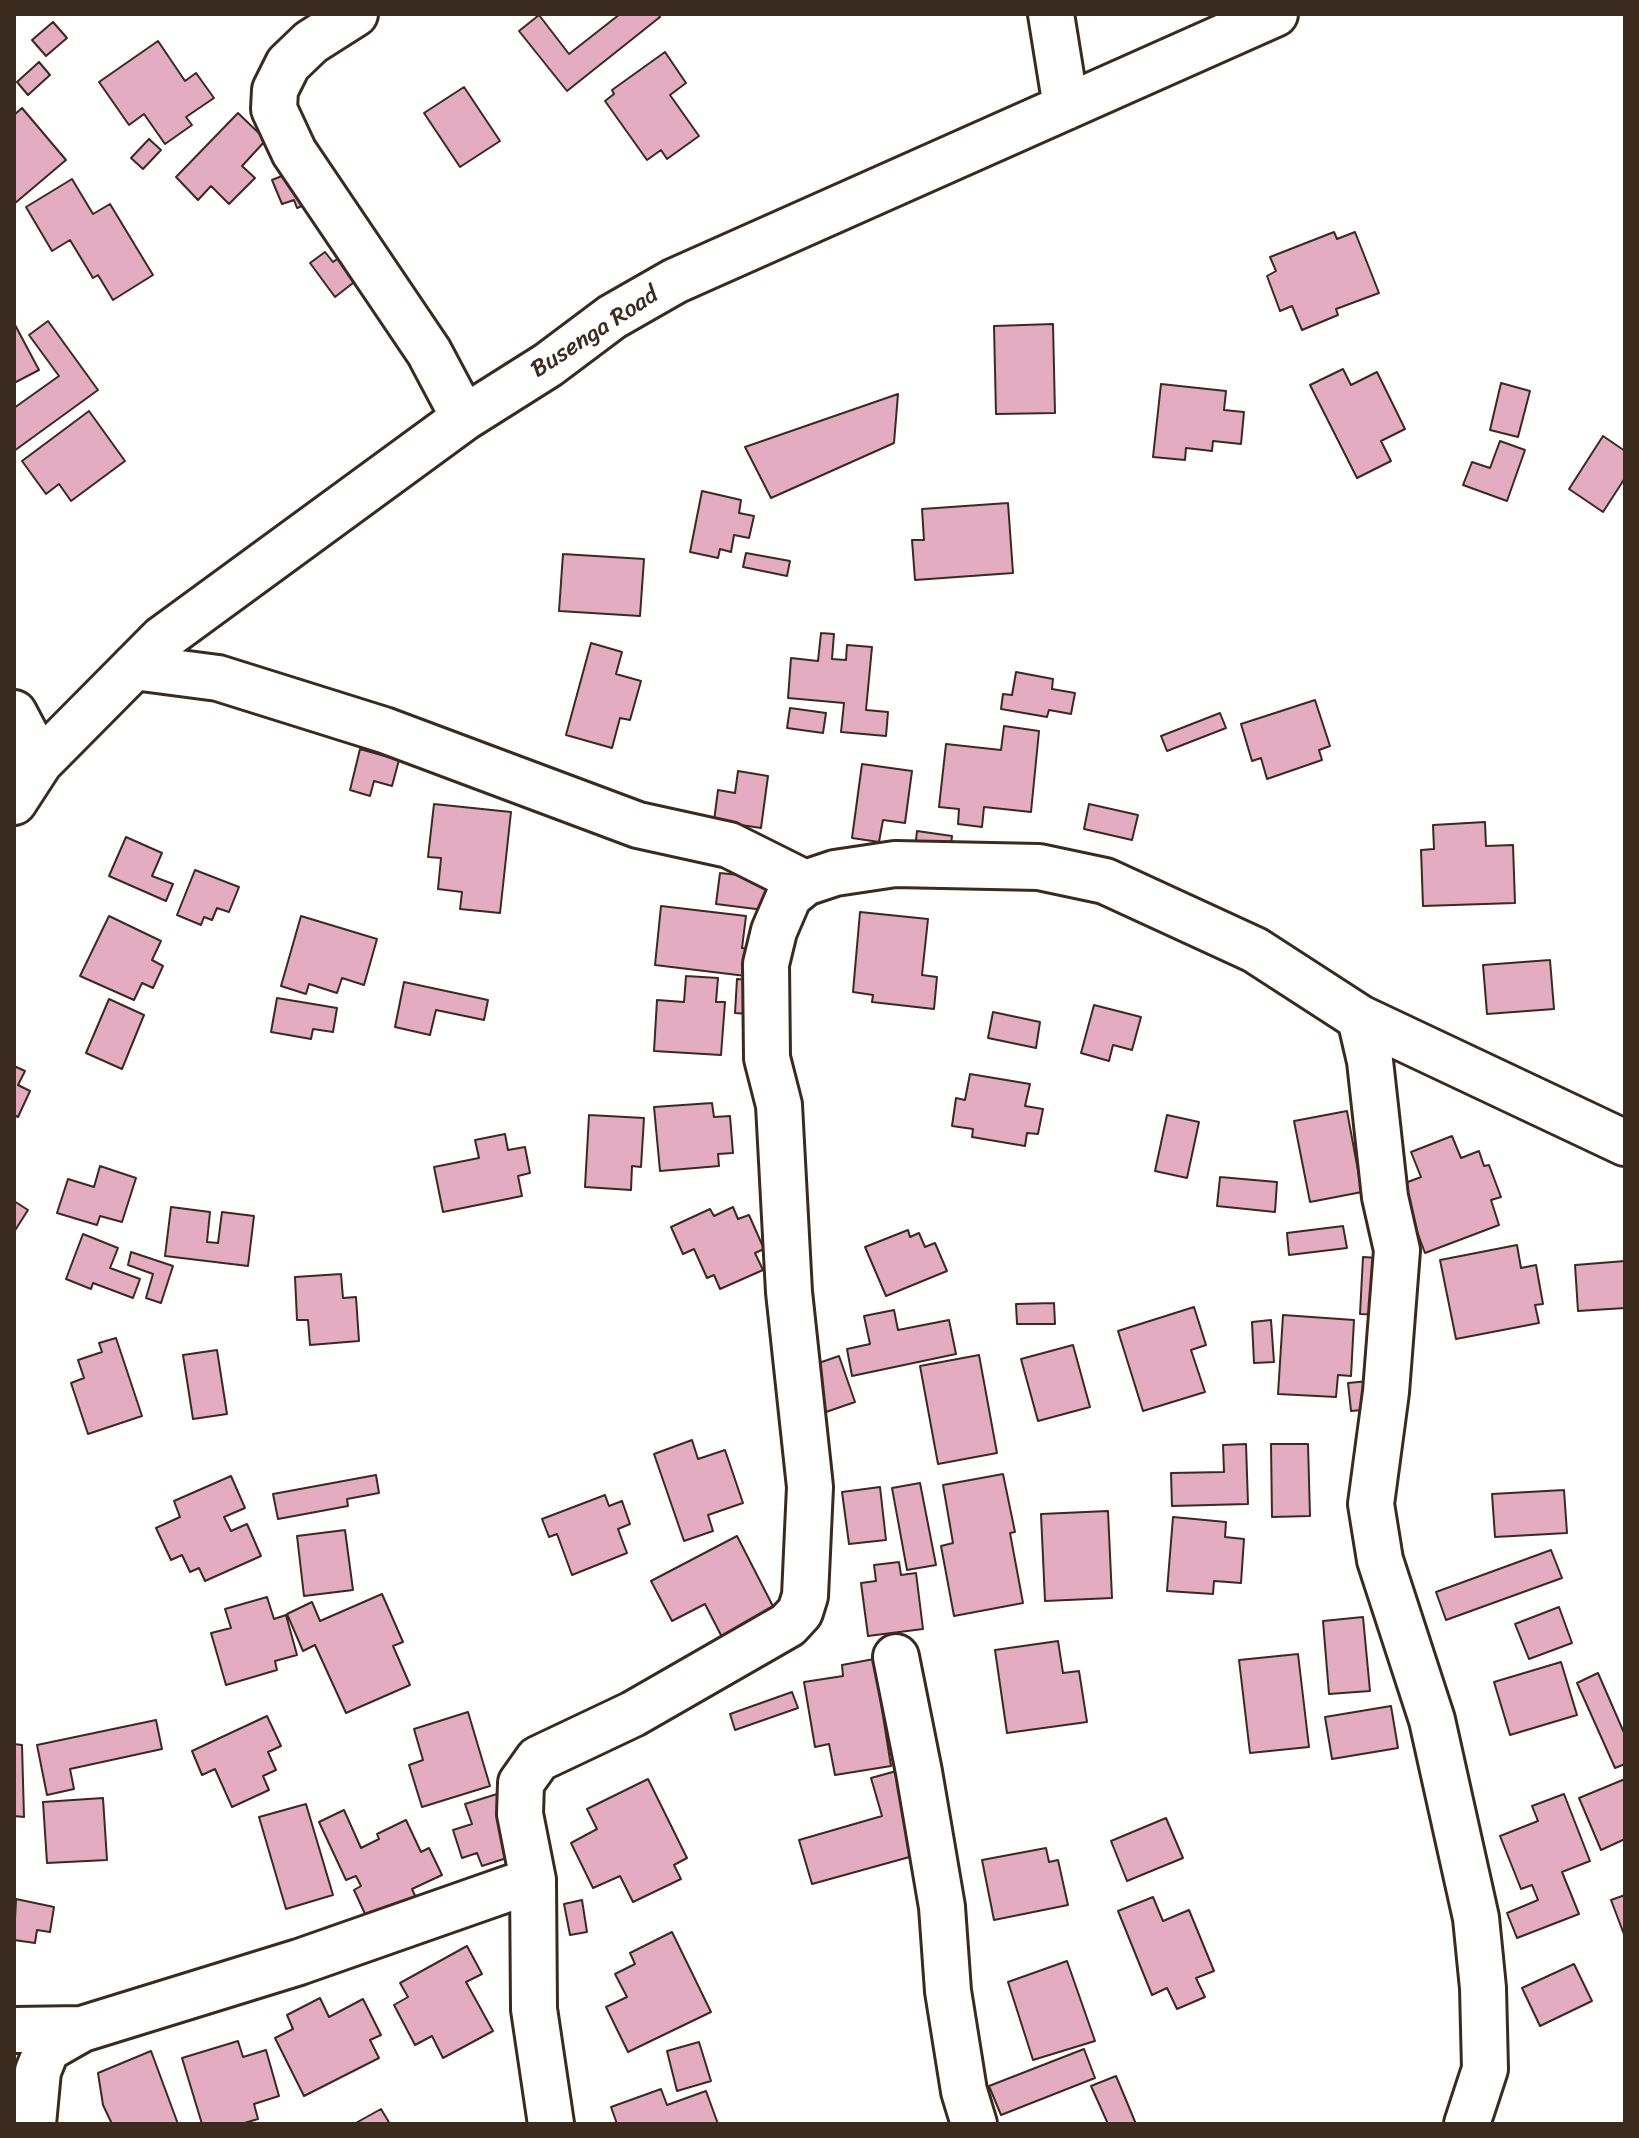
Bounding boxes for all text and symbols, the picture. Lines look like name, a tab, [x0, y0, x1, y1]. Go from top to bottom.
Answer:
street label: Busenga Road	[526, 281, 664, 385]

